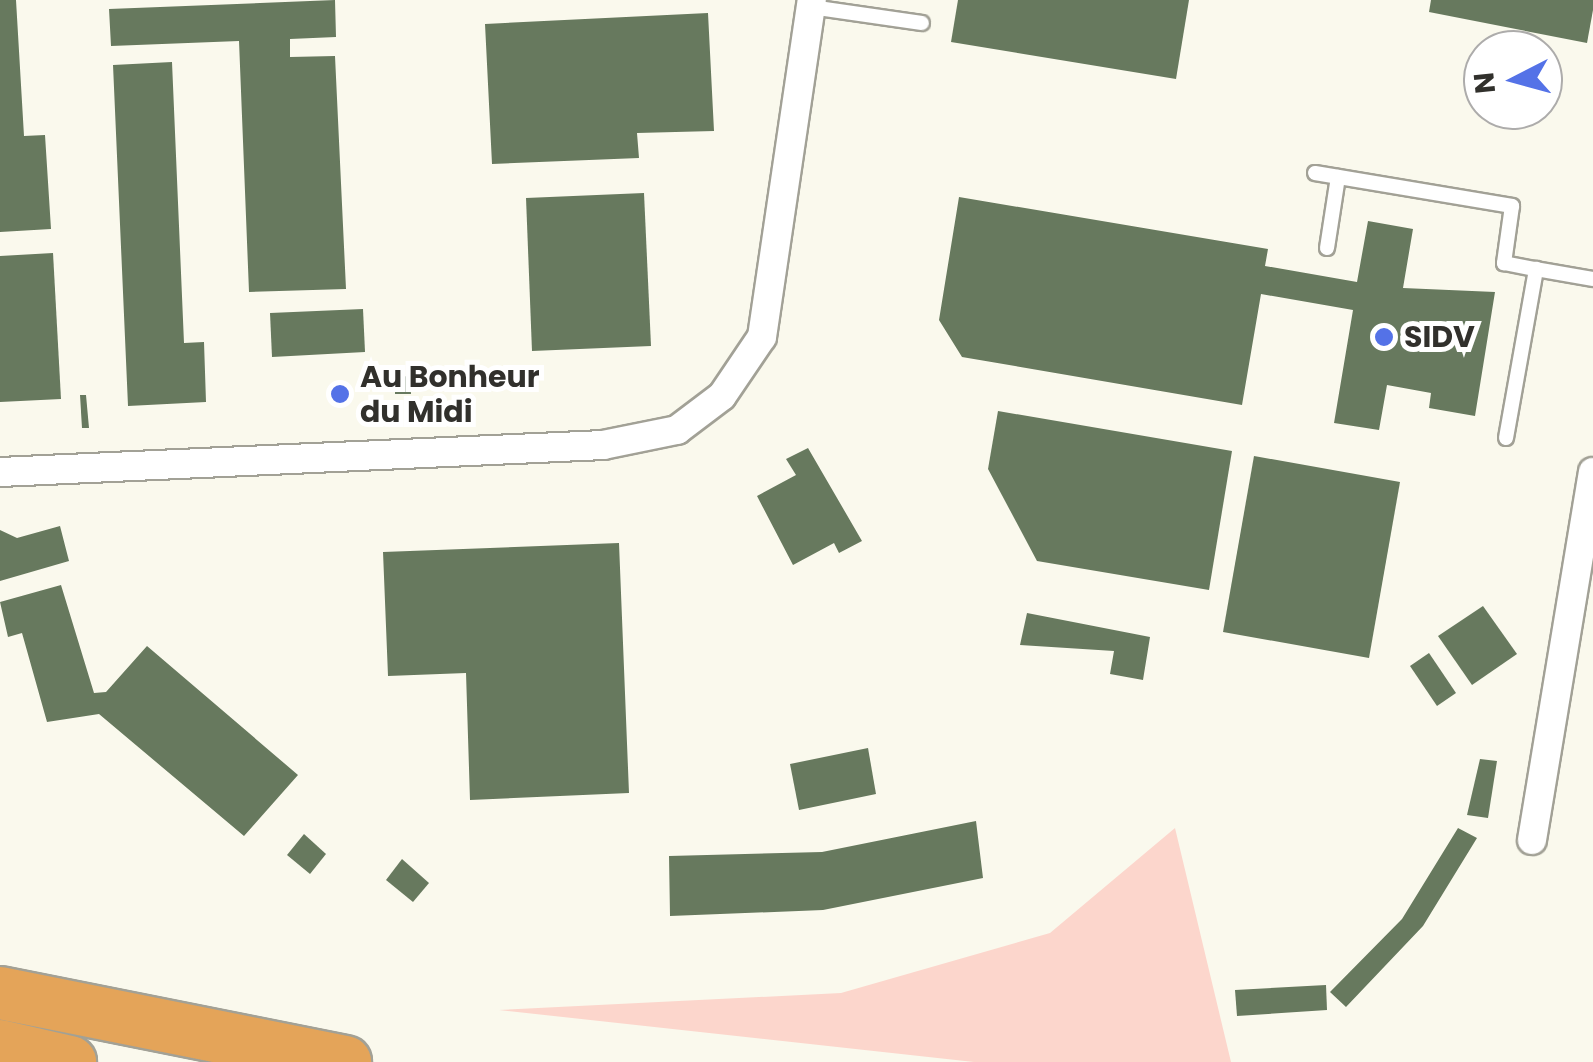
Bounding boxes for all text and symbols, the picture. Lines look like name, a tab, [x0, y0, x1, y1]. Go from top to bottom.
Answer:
north arrow	[1463, 30, 1563, 130]
text: N	[1464, 70, 1505, 95]
place label: SIDV	[1404, 319, 1475, 355]
marker: SIDV	[1373, 326, 1395, 348]
place label: Au Bonheur du Midi	[360, 359, 540, 430]
marker: Au Bonheur du Midi	[329, 383, 351, 405]

